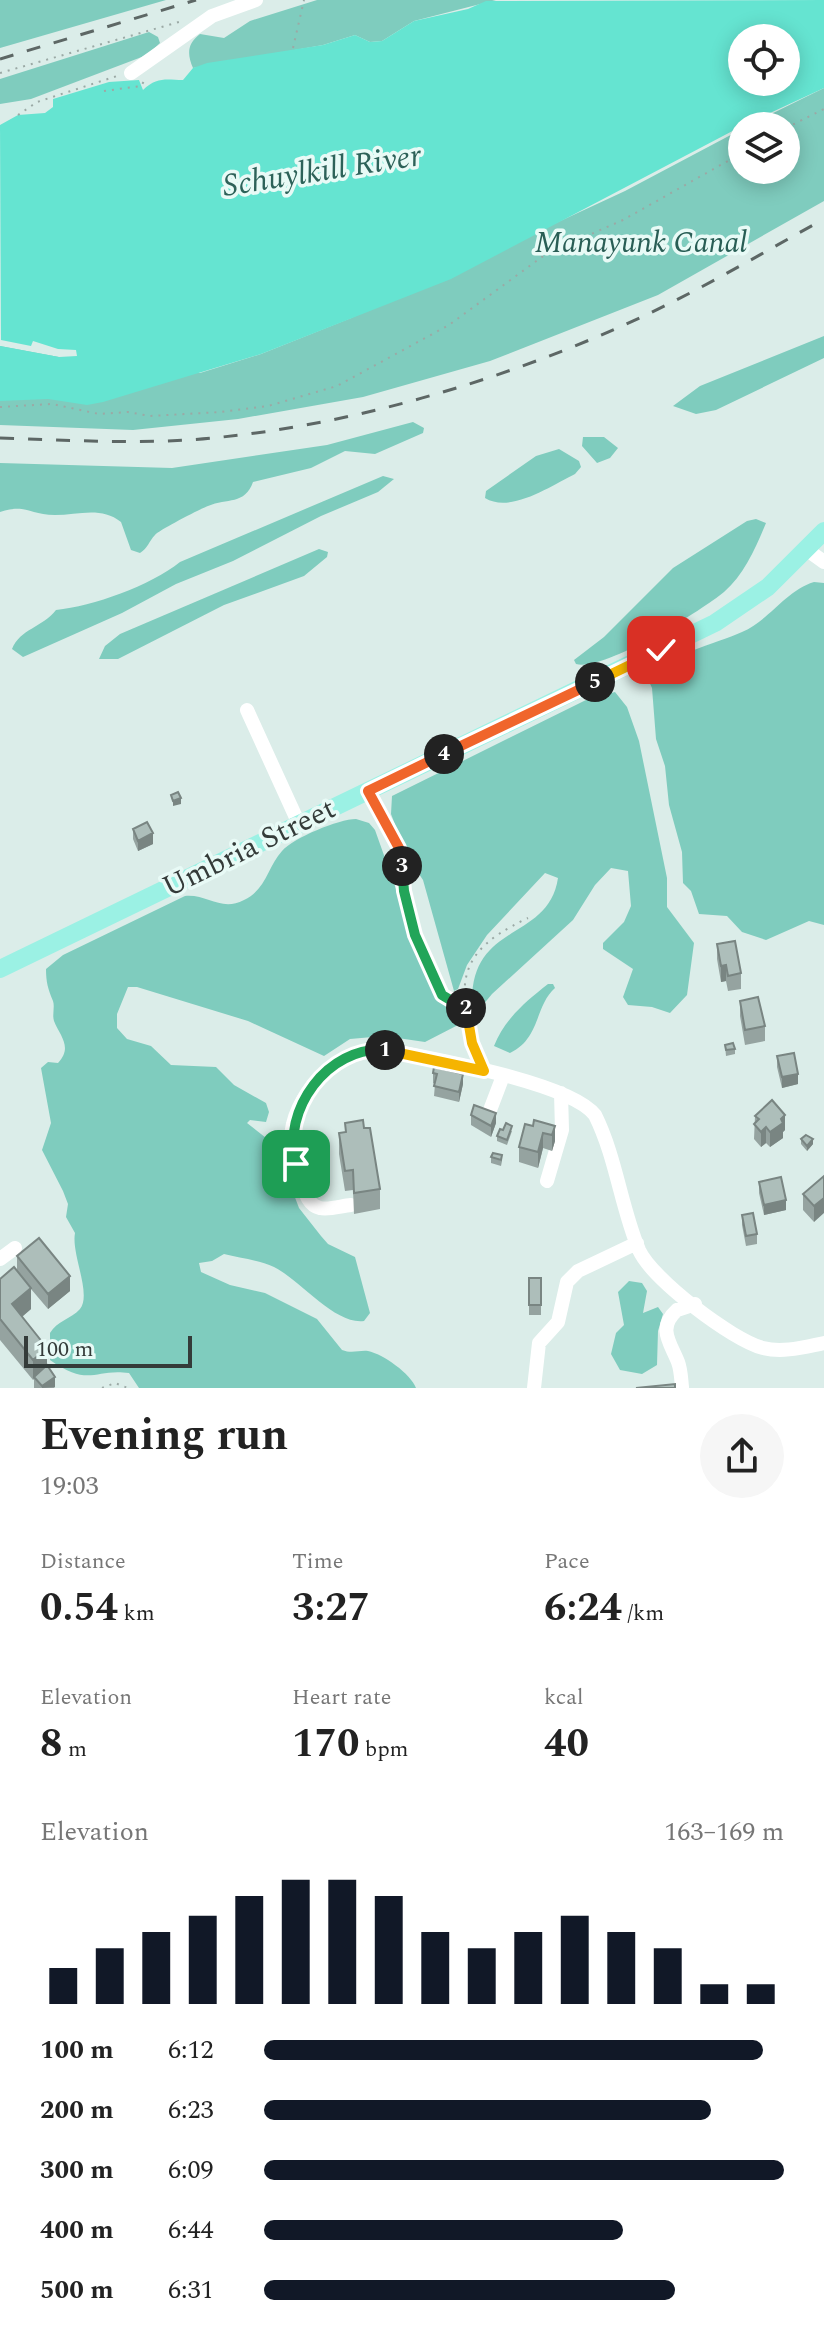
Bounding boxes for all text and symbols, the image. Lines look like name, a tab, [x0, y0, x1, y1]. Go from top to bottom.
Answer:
map controls	[728, 24, 800, 184]
button: locate	[728, 24, 800, 96]
button: layers	[728, 112, 800, 184]
water label: Schuylkill River	[219, 131, 426, 211]
park label: Manayunk Canal	[535, 220, 747, 266]
pin	[627, 616, 695, 684]
icon: check	[639, 628, 683, 672]
pin: 5	[575, 662, 615, 702]
text: 5	[589, 665, 601, 698]
pin: 4	[424, 734, 464, 774]
text: 4	[438, 737, 450, 770]
street label: Umbria Street	[154, 786, 344, 910]
pin: 3	[382, 846, 422, 886]
text: 3	[396, 849, 408, 882]
pin: 2	[446, 988, 486, 1028]
text: 2	[460, 991, 472, 1024]
pin: 1	[365, 1030, 405, 1070]
text: 1	[379, 1033, 391, 1066]
pin	[262, 1130, 330, 1198]
icon: arrive	[274, 1142, 318, 1186]
scale bar	[24, 1332, 192, 1368]
text: 100 m	[36, 1333, 93, 1366]
text: Evening run	[40, 1402, 288, 1469]
button: share	[700, 1414, 784, 1498]
text: 19:03	[40, 1466, 99, 1506]
text: Distance	[40, 1545, 126, 1578]
text: Time	[292, 1545, 343, 1578]
text: Pace	[544, 1545, 590, 1578]
text: 0.54	[40, 1578, 118, 1639]
text: 3:27	[292, 1578, 370, 1639]
text: 6:24	[544, 1578, 622, 1639]
text: km	[118, 1597, 155, 1630]
text: /km	[622, 1597, 664, 1630]
text: Elevation	[40, 1681, 132, 1714]
text: Heart rate	[292, 1681, 392, 1714]
text: kcal	[544, 1681, 584, 1714]
text: 8	[40, 1714, 62, 1775]
text: 170	[292, 1714, 359, 1775]
text: 40	[544, 1714, 589, 1775]
text: m	[62, 1733, 87, 1766]
text: bpm	[359, 1733, 409, 1766]
text: Elevation	[40, 1812, 149, 1852]
text: 163–169 m	[664, 1812, 784, 1852]
text: 100 m	[40, 2030, 114, 2070]
text: 6:12	[168, 2030, 214, 2070]
text: 200 m	[40, 2090, 114, 2130]
text: 6:23	[168, 2090, 214, 2130]
text: 300 m	[40, 2150, 114, 2190]
text: 6:09	[168, 2150, 214, 2190]
text: 400 m	[40, 2210, 114, 2250]
text: 6:44	[168, 2210, 214, 2250]
text: 500 m	[40, 2270, 114, 2310]
text: 6:31	[168, 2270, 214, 2310]

